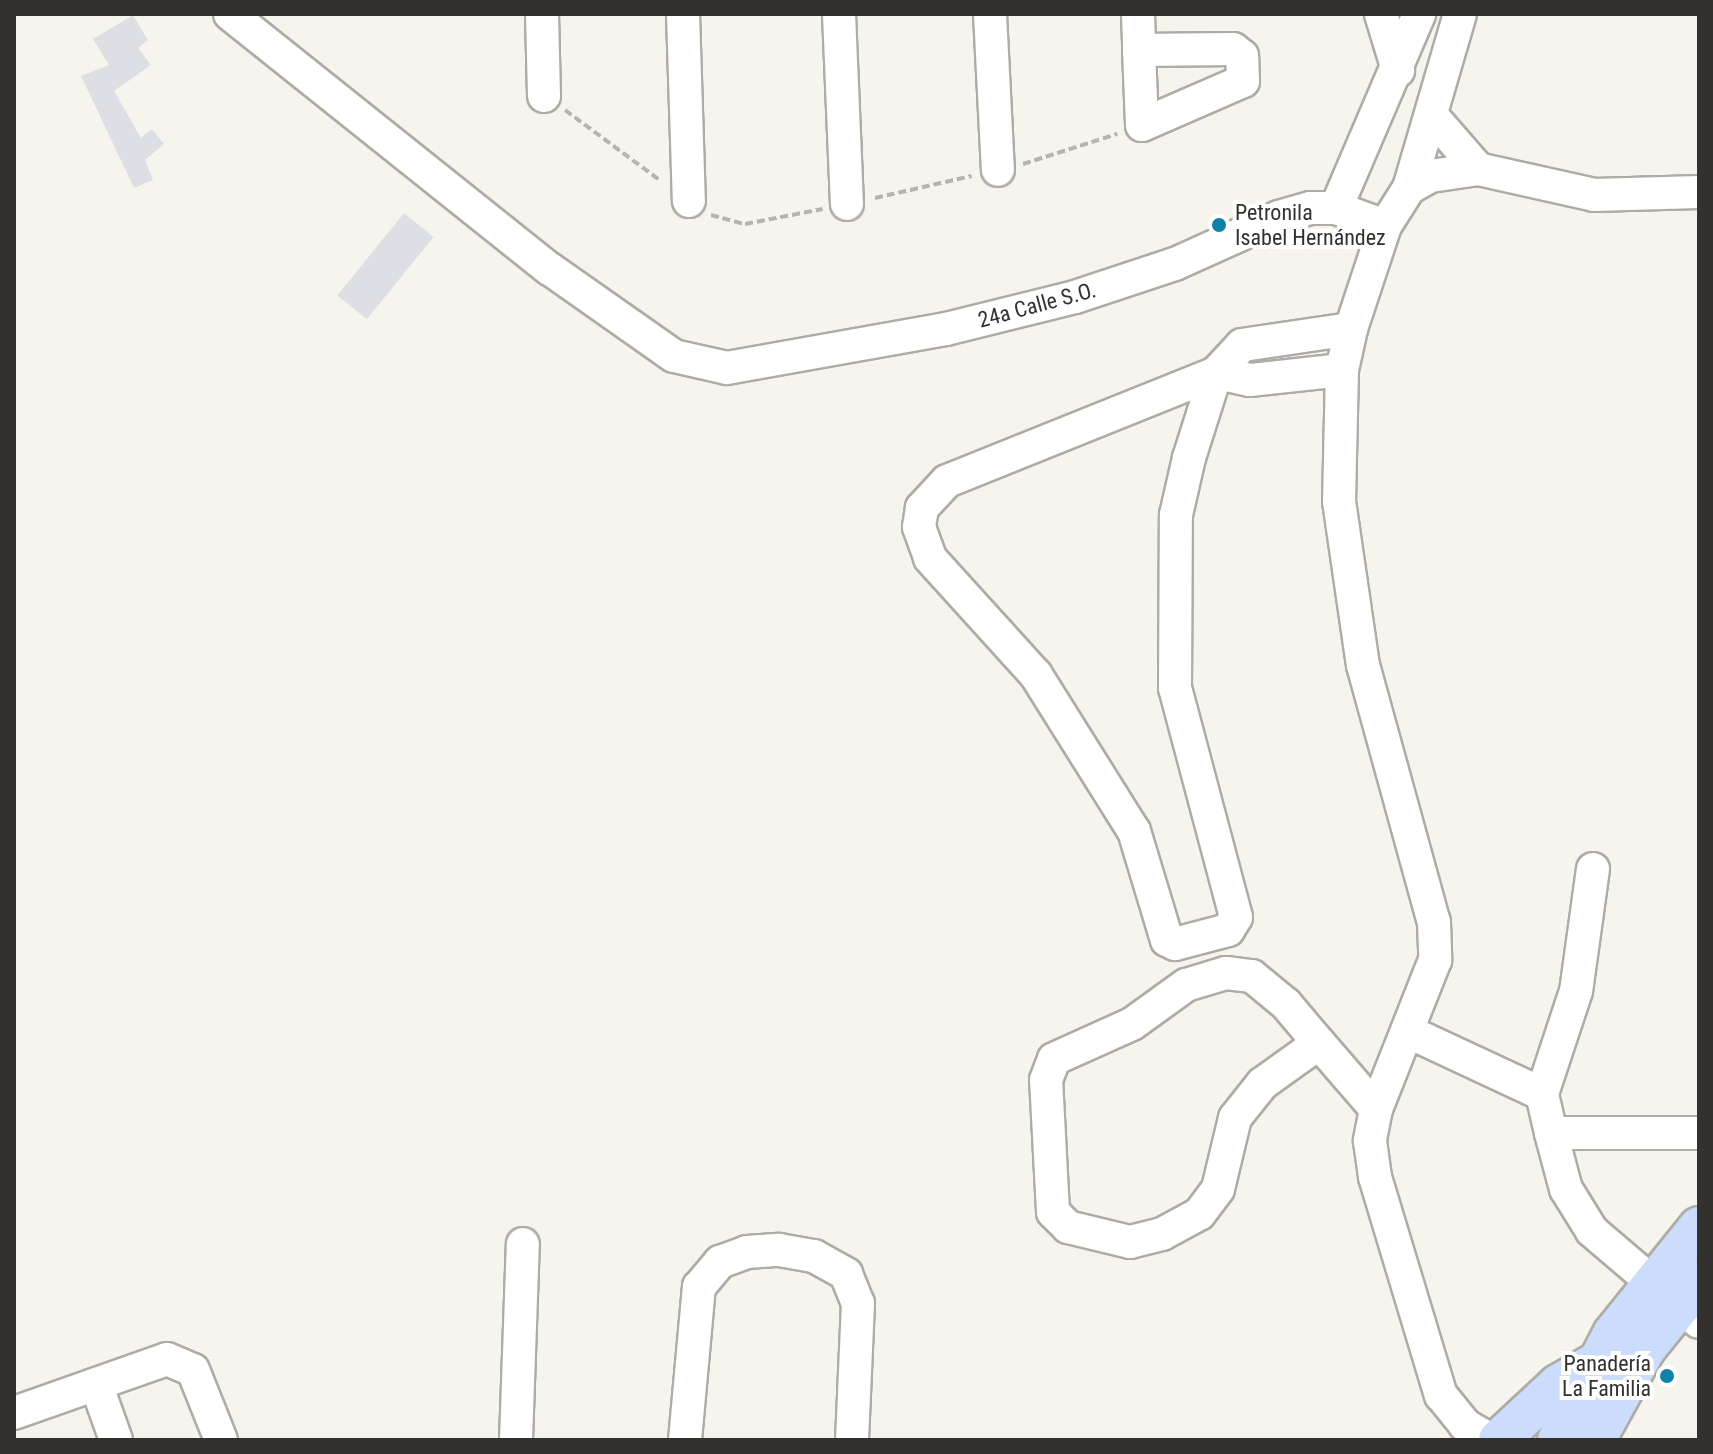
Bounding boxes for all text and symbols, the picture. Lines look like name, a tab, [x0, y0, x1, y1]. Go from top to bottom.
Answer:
place label: Petronila Isabel Hernández	[1235, 199, 1386, 250]
marker: Petronila Isabel Hernández	[1210, 216, 1228, 234]
street label: 24a Calle S.O.	[975, 277, 1099, 333]
place label: Panadería La Familia	[1562, 1350, 1651, 1402]
marker: Panadería La Familia	[1658, 1367, 1676, 1385]

